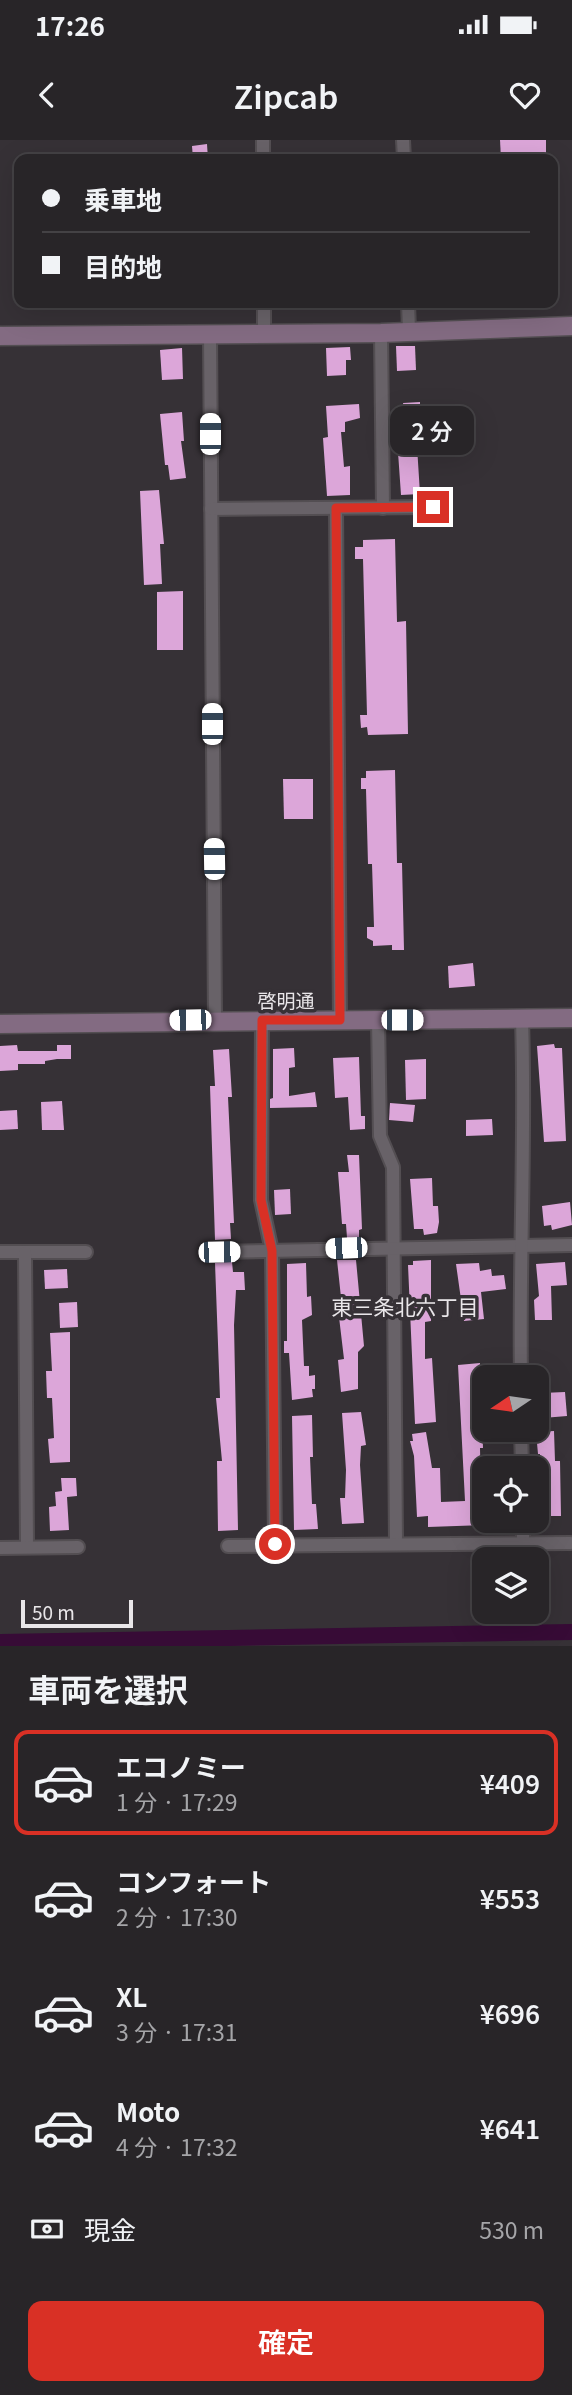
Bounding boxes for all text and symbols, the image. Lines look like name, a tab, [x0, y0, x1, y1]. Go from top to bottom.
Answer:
text: 17:26	[35, 6, 105, 43]
text: Zipcab	[234, 72, 338, 118]
icon: back	[28, 76, 66, 114]
icon: heart	[506, 76, 544, 114]
text: 乗車地	[84, 180, 162, 217]
text: 目的地	[84, 247, 162, 284]
callout: 2 分	[391, 406, 475, 454]
car	[200, 413, 221, 455]
text: 2 分	[411, 413, 453, 447]
route end	[417, 491, 449, 523]
car	[202, 703, 223, 745]
car	[204, 838, 225, 880]
street label: 啓明通	[257, 986, 315, 1013]
car	[169, 1009, 212, 1031]
car	[382, 1010, 424, 1031]
car	[325, 1237, 368, 1259]
car	[198, 1241, 241, 1263]
district label: 東三条北六丁目	[332, 1291, 479, 1321]
north arrow	[472, 1365, 550, 1442]
map controls	[472, 1365, 549, 1624]
button: locate	[472, 1456, 549, 1533]
route start	[259, 1528, 291, 1560]
button: layers	[472, 1547, 549, 1624]
scale bar	[21, 1597, 133, 1629]
text: 50 m	[32, 1598, 75, 1625]
text: 車両を選択	[28, 1665, 188, 1711]
text: エコノミー	[116, 1747, 246, 1784]
icon: car	[32, 1751, 95, 1814]
text: ¥409	[480, 1764, 540, 1801]
text: 1 分 · 17:29	[116, 1784, 238, 1818]
text: コンフォート	[116, 1862, 271, 1899]
icon: car	[32, 1866, 95, 1929]
text: ¥553	[480, 1879, 540, 1916]
text: 2 分 · 17:30	[116, 1899, 238, 1933]
text: XL	[116, 1977, 147, 2014]
icon: car	[32, 1981, 95, 2044]
text: ¥696	[480, 1994, 540, 2031]
text: 3 分 · 17:31	[116, 2014, 238, 2048]
text: Moto	[116, 2092, 180, 2129]
icon: car	[32, 2096, 95, 2159]
text: ¥641	[480, 2109, 540, 2146]
text: 4 分 · 17:32	[116, 2129, 238, 2163]
icon: cash	[28, 2210, 66, 2248]
text: 現金	[84, 2210, 136, 2247]
text: 530 m	[479, 2212, 544, 2246]
button: 確定	[28, 2301, 544, 2381]

